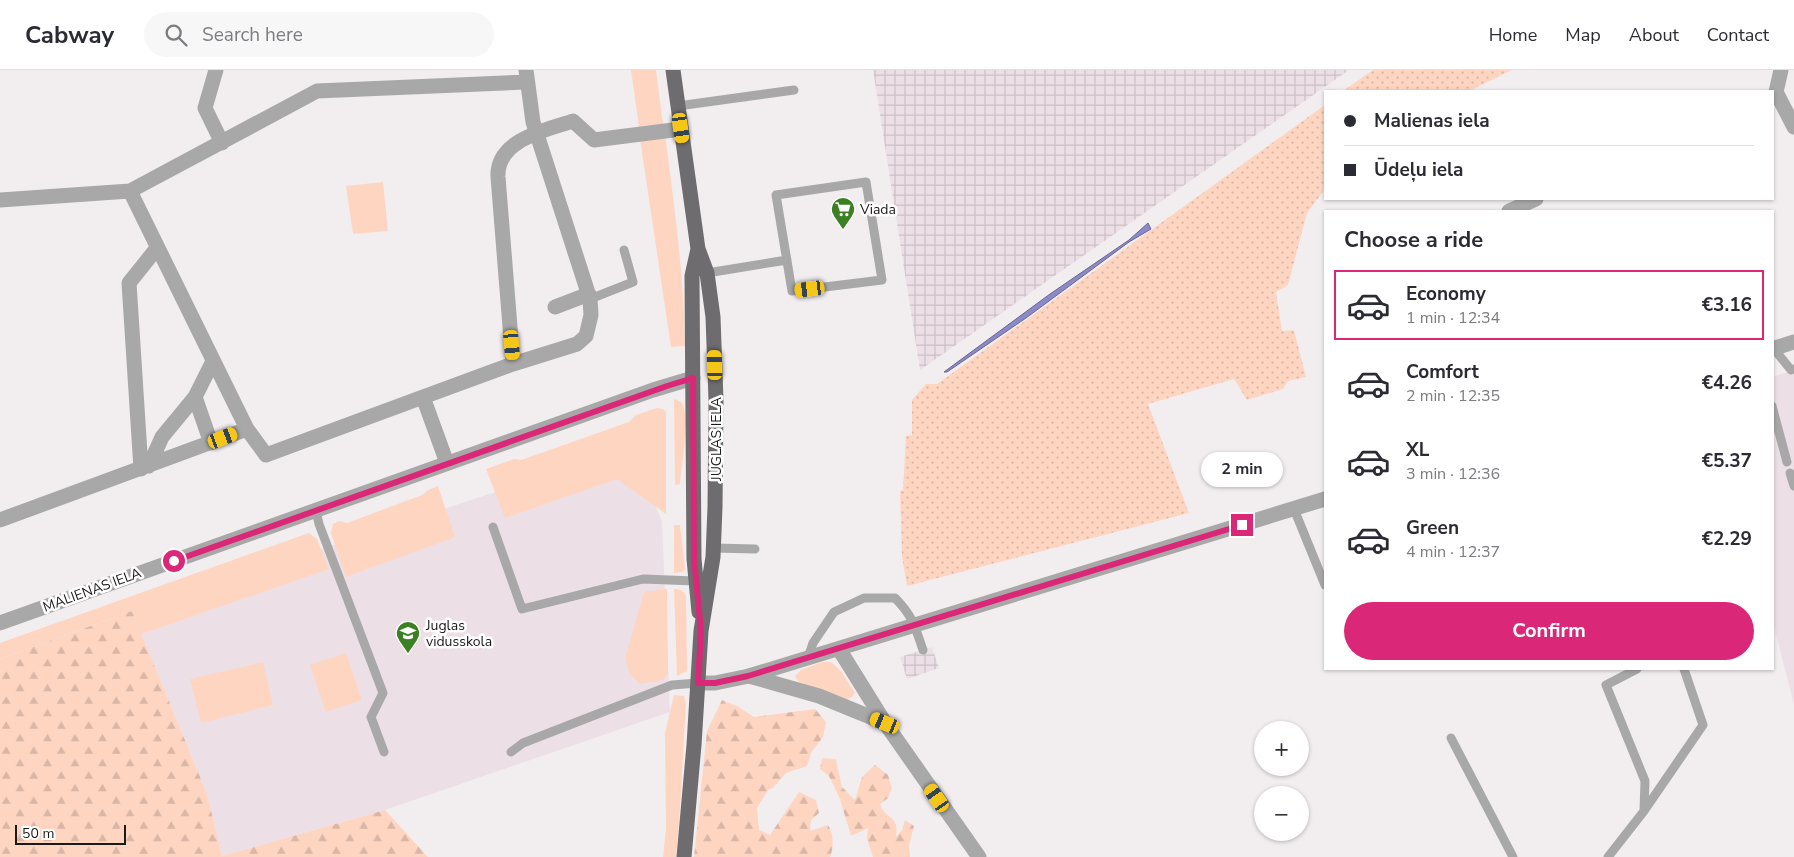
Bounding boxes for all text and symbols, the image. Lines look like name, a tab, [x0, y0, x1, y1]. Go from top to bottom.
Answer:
search box	[144, 12, 494, 57]
text: Cabway	[25, 19, 114, 51]
icon: search	[162, 21, 190, 49]
text: Search here	[202, 22, 303, 48]
text: Home	[1489, 23, 1537, 47]
text: Map	[1565, 23, 1601, 47]
text: About	[1629, 23, 1679, 47]
text: Contact	[1707, 23, 1769, 47]
text: Malienas iela	[1374, 108, 1490, 134]
car	[671, 112, 690, 144]
text: Ūdeļu iela	[1374, 157, 1464, 183]
supermarket icon: Viada	[830, 196, 856, 230]
place label: Viada	[859, 200, 896, 219]
text: Choose a ride	[1344, 225, 1483, 255]
car	[794, 280, 825, 298]
text: Economy	[1406, 281, 1486, 307]
icon: car	[1346, 283, 1391, 328]
text: €3.16	[1702, 292, 1752, 318]
text: 1 min · 12:34	[1406, 307, 1500, 329]
car	[503, 329, 520, 361]
car	[706, 350, 723, 380]
text: Comfort	[1406, 359, 1479, 385]
icon: car	[1346, 361, 1391, 406]
text: €4.26	[1702, 370, 1752, 396]
text: 2 min · 12:35	[1406, 385, 1500, 407]
street label: JUGLAS IELA	[707, 397, 726, 482]
car	[206, 426, 239, 450]
text: XL	[1406, 437, 1429, 463]
icon: car	[1346, 439, 1391, 484]
text: €5.37	[1702, 448, 1752, 474]
callout: 2 min	[1201, 452, 1283, 488]
text: 2 min	[1221, 458, 1263, 480]
text: 3 min · 12:36	[1406, 463, 1500, 485]
route end	[1231, 514, 1253, 536]
text: Green	[1406, 515, 1459, 541]
icon: car	[1346, 517, 1391, 562]
text: €2.29	[1702, 526, 1752, 552]
text: 4 min · 12:37	[1406, 541, 1500, 563]
route start	[163, 550, 185, 572]
street label: MALIENAS IELA	[40, 563, 144, 617]
button: Confirm	[1344, 602, 1754, 660]
place label: Juglas vidusskola	[425, 616, 492, 651]
school or university icon: Juglas vidusskola	[395, 620, 421, 654]
car	[868, 710, 901, 736]
map controls	[1254, 721, 1309, 841]
button: +	[1254, 721, 1309, 776]
car	[922, 781, 951, 815]
button: −	[1254, 786, 1309, 841]
scale bar	[15, 822, 126, 845]
text: 50 m	[22, 824, 54, 843]

